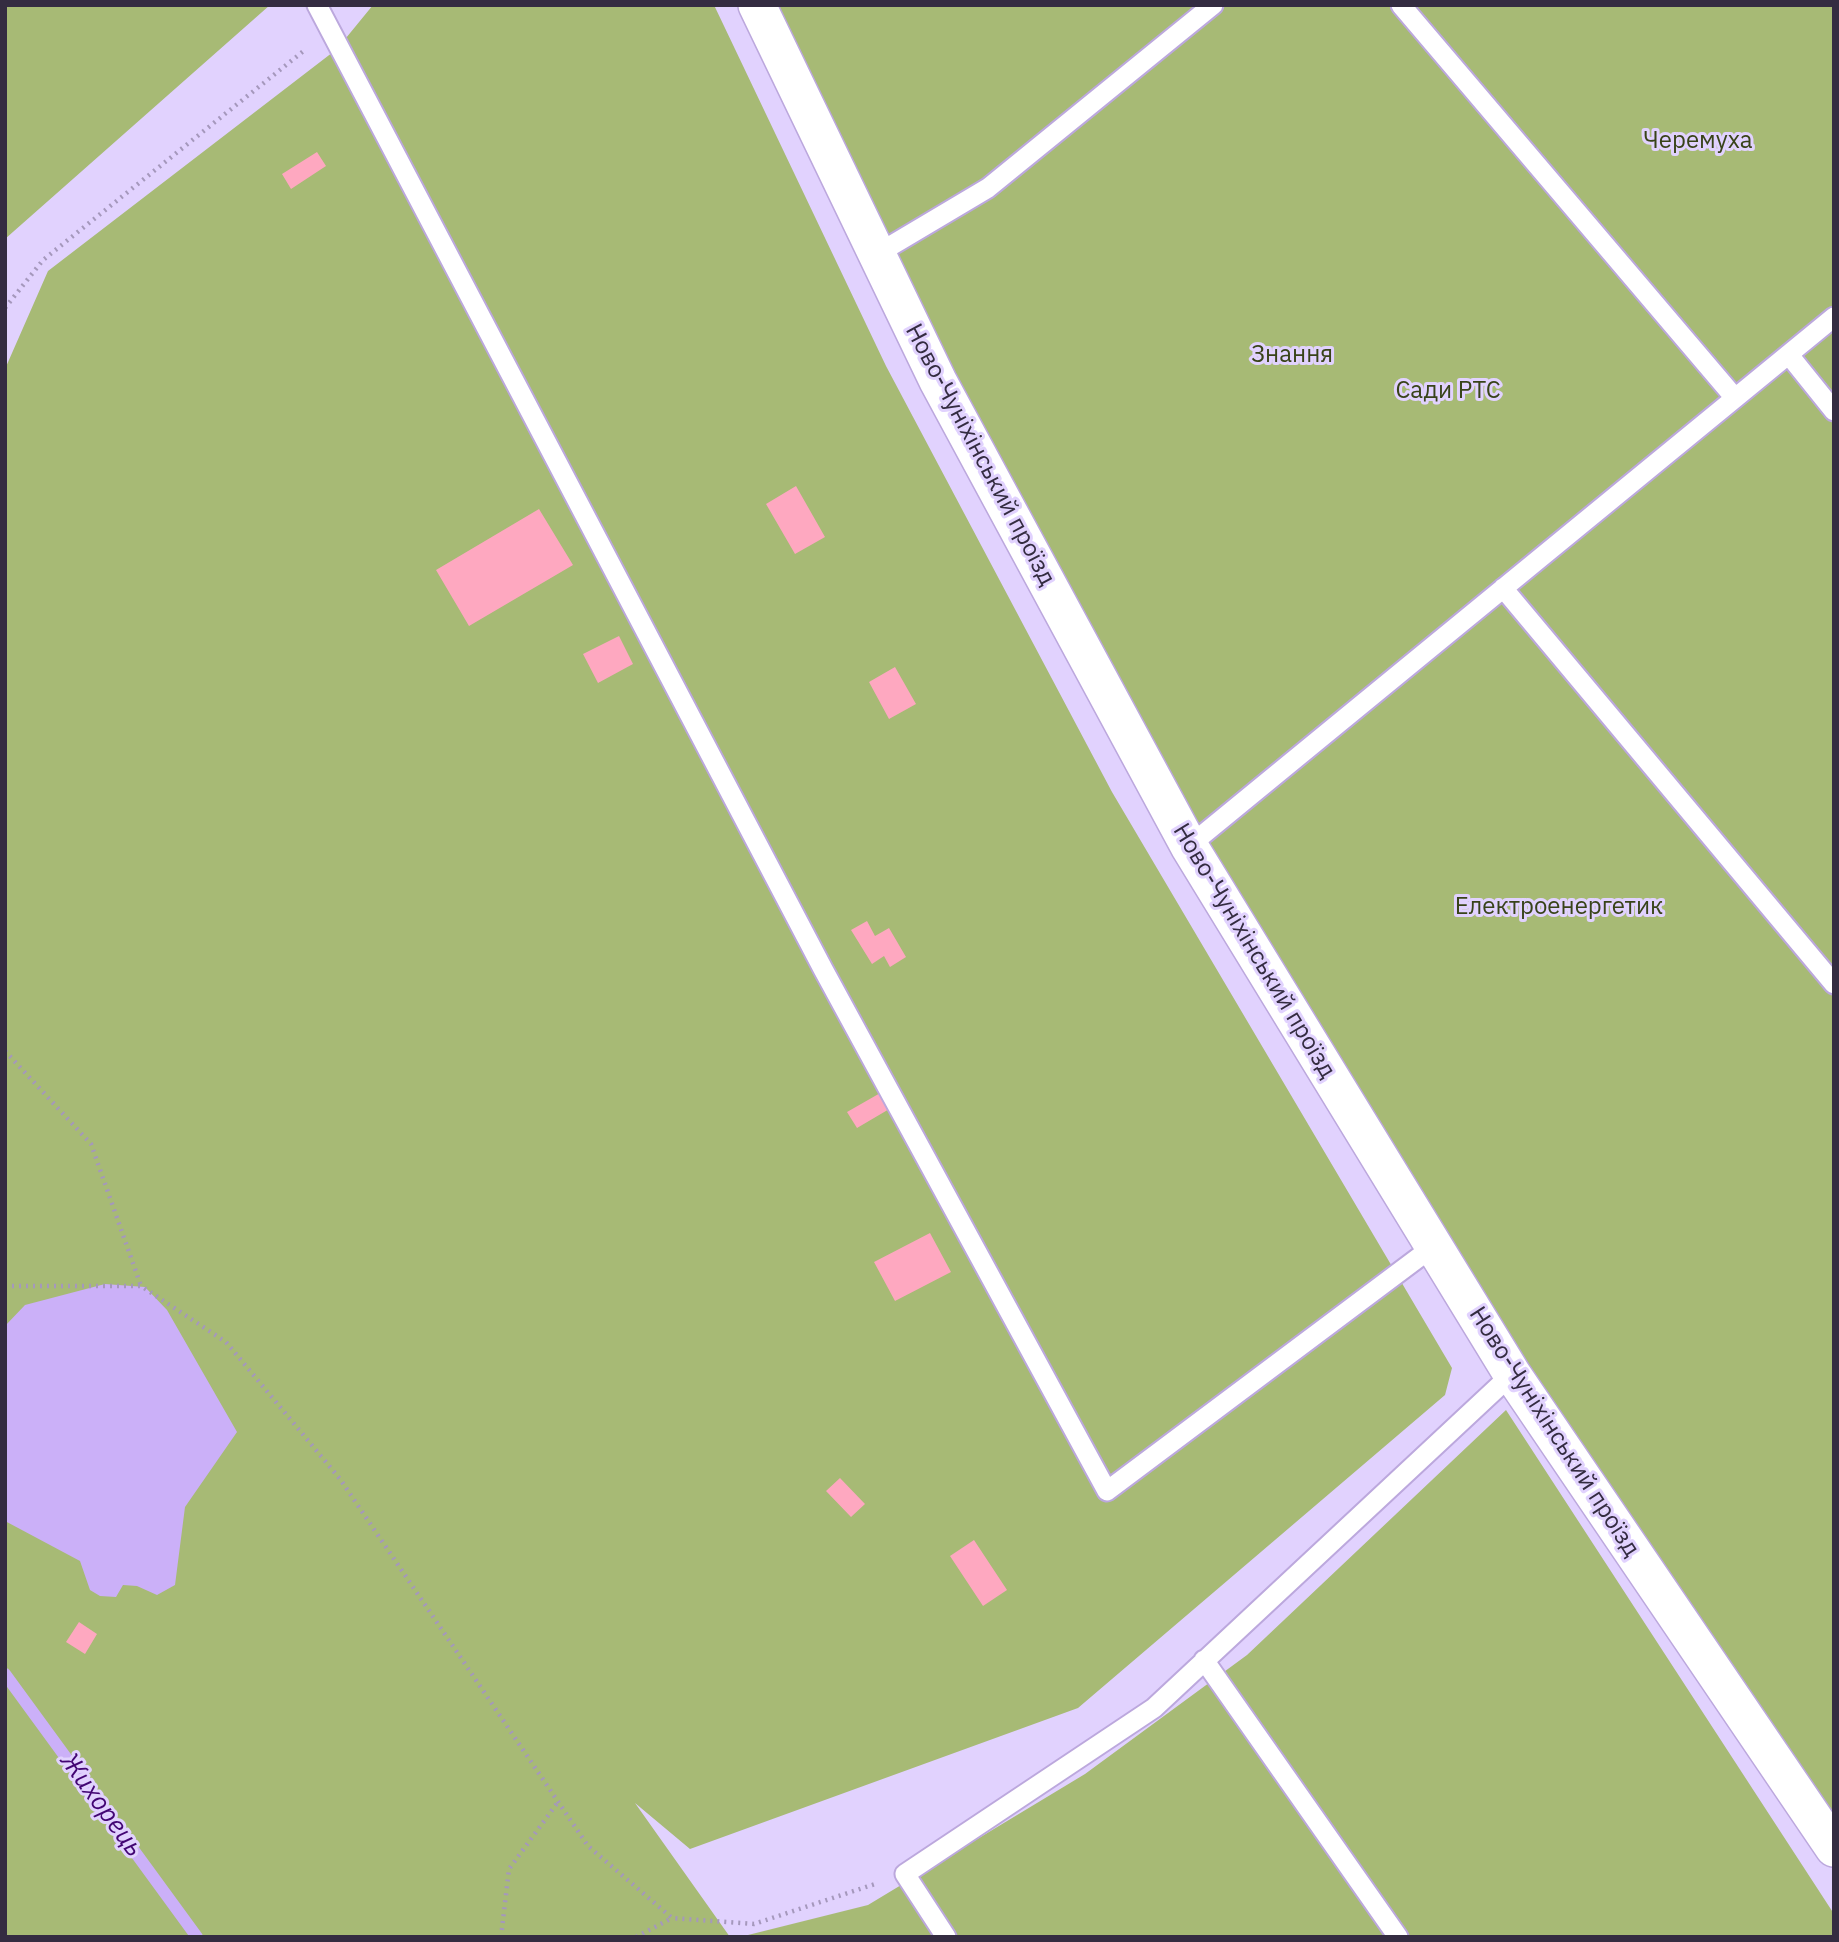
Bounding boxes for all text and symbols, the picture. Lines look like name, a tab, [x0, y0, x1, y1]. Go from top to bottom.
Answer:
park label: Черемуха	[1643, 127, 1753, 155]
street label: Ново-Чуніхінський проїзд	[899, 319, 1061, 591]
park label: Знання	[1251, 341, 1333, 369]
park label: Сади РТС	[1395, 377, 1501, 405]
street label: Ново-Чуніхінський проїзд	[1166, 818, 1342, 1084]
park label: Електроенергетик	[1455, 893, 1663, 921]
street label: Ново-Чуніхінський проїзд	[1462, 1302, 1646, 1562]
water label: Жихорець	[53, 1747, 149, 1863]

